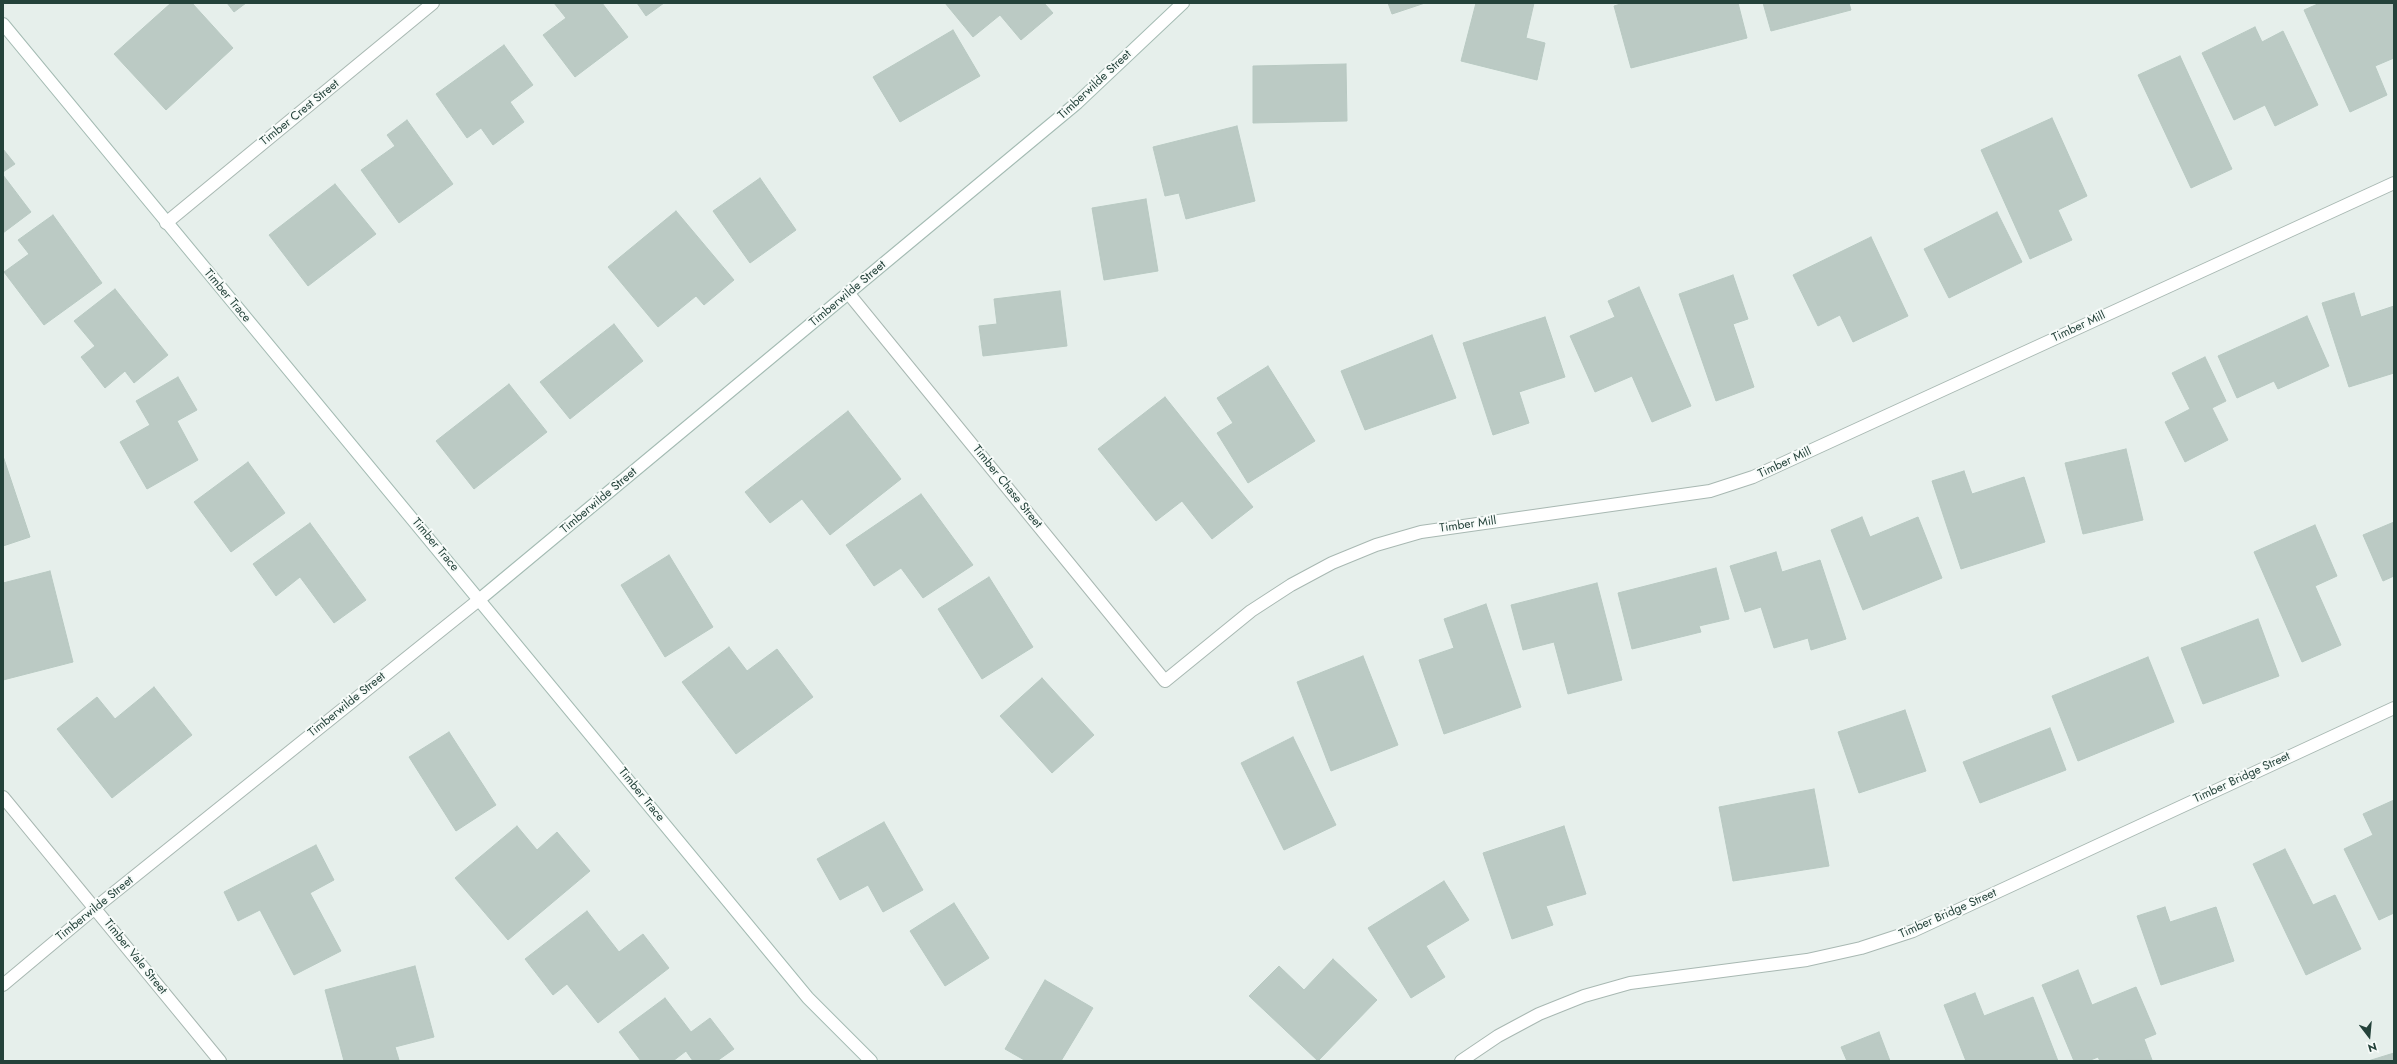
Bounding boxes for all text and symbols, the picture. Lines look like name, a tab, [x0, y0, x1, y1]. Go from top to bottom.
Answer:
street label: Timberwilde Street	[1055, 47, 1135, 123]
street label: Timber Crest Street	[258, 77, 342, 149]
street label: Timberwilde Street	[807, 258, 889, 330]
street label: Timber Trace	[201, 266, 253, 326]
street label: Timber Mill	[2050, 308, 2108, 346]
street label: Timber Chase Street	[969, 443, 1045, 531]
street label: Timber Mill	[1756, 444, 1814, 482]
street label: Timberwilde Street	[558, 465, 640, 537]
street label: Timber Mill	[1439, 514, 1497, 536]
street label: Timber Trace	[409, 515, 461, 575]
street label: Timberwilde Street	[306, 670, 388, 740]
street label: Timber Bridge Street	[2191, 749, 2293, 807]
street label: Timber Trace	[615, 765, 667, 825]
street label: Timberwilde Street	[54, 874, 136, 944]
street label: Timber Bridge Street	[1897, 886, 1999, 942]
street label: Timber Vale Street	[100, 917, 170, 997]
north arrow	[2349, 1016, 2389, 1056]
text: N	[2366, 1039, 2379, 1056]

